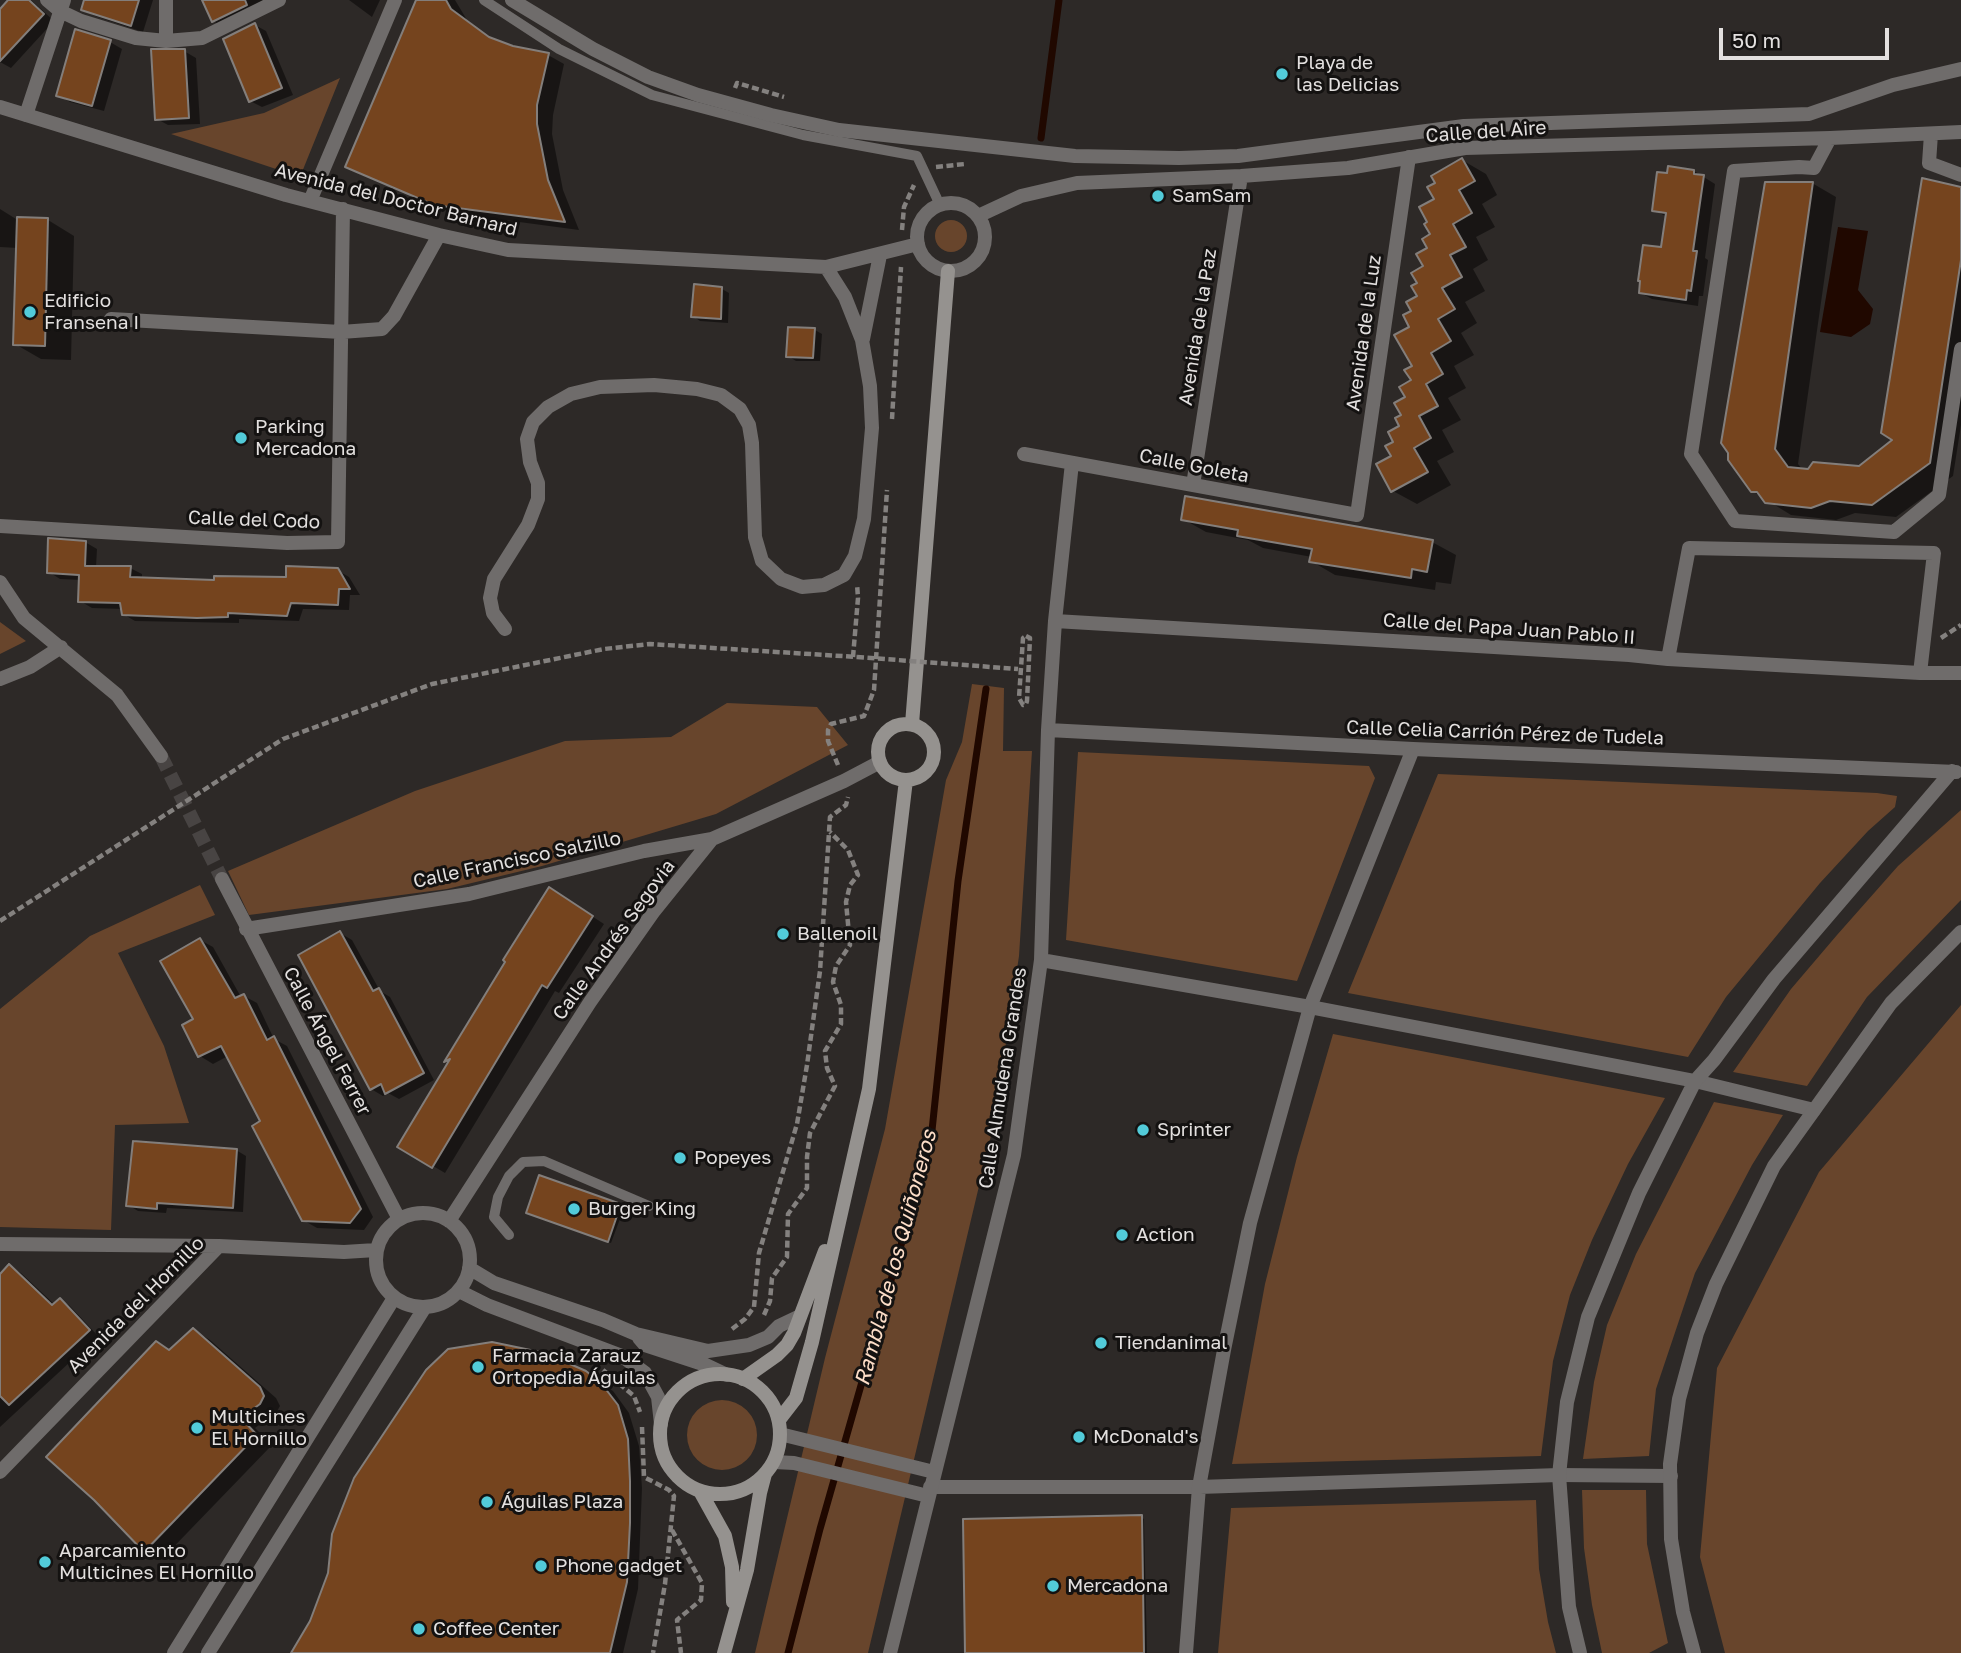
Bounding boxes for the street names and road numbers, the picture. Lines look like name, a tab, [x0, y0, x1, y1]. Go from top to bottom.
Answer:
street label: Calle del Aire	[1425, 116, 1547, 148]
street label: Avenida del Doctor Barnard	[273, 159, 519, 241]
street label: Avenida de la Paz	[1174, 247, 1222, 407]
street label: Avenida de la Luz	[1342, 253, 1386, 413]
street label: Calle Goleta	[1137, 444, 1251, 488]
street label: Calle del Codo	[187, 506, 321, 534]
street label: Calle del Papa Juan Pablo II	[1382, 609, 1636, 649]
street label: Calle Celia Carrión Pérez de Tudela	[1346, 716, 1664, 750]
street label: Calle Francisco Salzillo	[411, 827, 623, 893]
street label: Calle Andrés Segovia	[548, 855, 680, 1025]
street label: Calle Ángel Ferrer	[278, 963, 376, 1119]
street label: Calle Almudena Grandes	[974, 966, 1032, 1190]
street label: Avenida del Hornillo	[63, 1232, 209, 1378]

